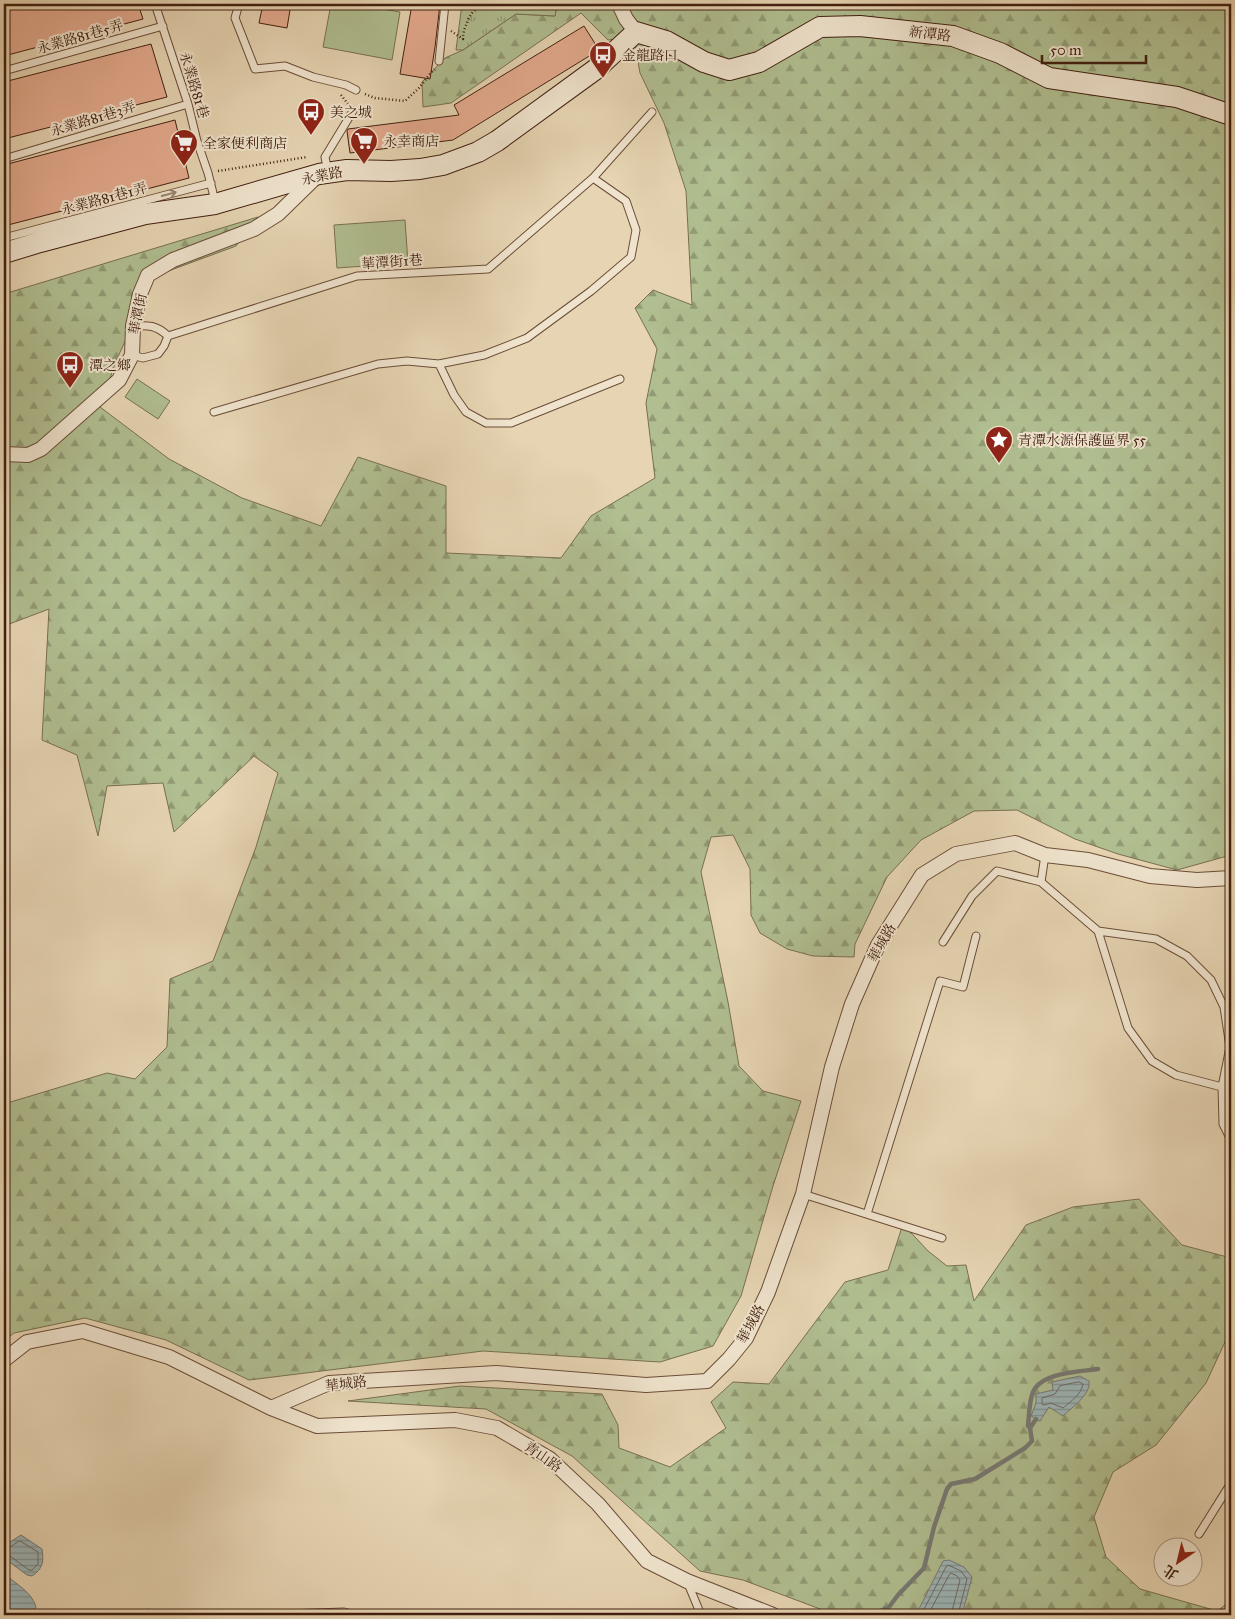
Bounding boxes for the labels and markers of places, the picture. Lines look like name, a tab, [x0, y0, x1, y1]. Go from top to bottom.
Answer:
bus stop icon: 金龍路口	[588, 40, 618, 79]
place label: 金龍路口	[622, 47, 678, 64]
bus stop icon: 美之城	[296, 97, 326, 136]
place label: 美之城	[330, 104, 372, 121]
supermarket icon: 永幸商店	[349, 126, 379, 165]
supermarket icon: 全家便利商店	[169, 128, 199, 167]
place label: 永幸商店	[383, 133, 439, 150]
place label: 全家便利商店	[203, 135, 287, 152]
bus stop icon: 潭之鄉	[55, 350, 85, 389]
place label: 潭之鄉	[89, 357, 131, 374]
place icon: 青潭水源保護區界 55	[984, 425, 1014, 464]
place label: 青潭水源保護區界 55	[1018, 432, 1147, 449]

